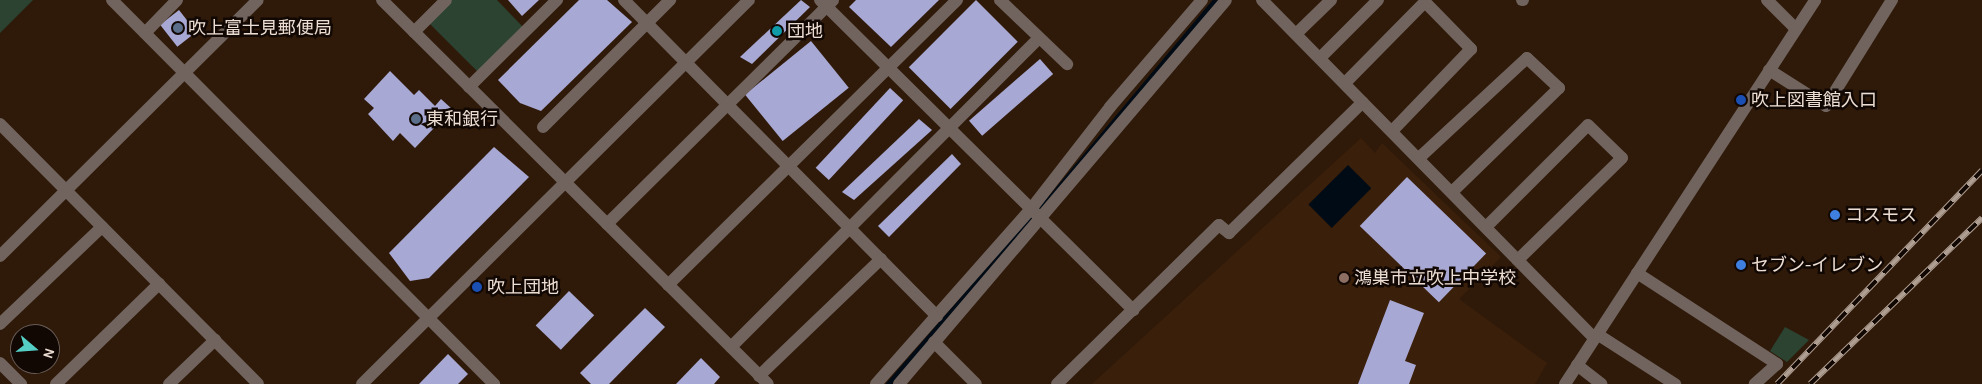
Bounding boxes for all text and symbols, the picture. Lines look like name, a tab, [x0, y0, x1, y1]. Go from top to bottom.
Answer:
place label: 吹上富士見郵便局	[188, 17, 332, 39]
place label: 団地	[787, 20, 823, 42]
marker: 吹上富士見郵便局	[172, 22, 184, 34]
marker: 団地	[771, 25, 783, 37]
place label: 吹上図書館入口	[1751, 89, 1877, 111]
marker: 吹上図書館入口	[1735, 94, 1747, 106]
place label: 東和銀行	[426, 108, 498, 130]
marker: 東和銀行	[410, 113, 422, 125]
place label: コスモス	[1845, 204, 1917, 226]
marker: コスモス	[1829, 209, 1841, 221]
place label: セブン-イレブン	[1751, 254, 1883, 276]
marker: セブン-イレブン	[1735, 259, 1747, 271]
place label: 鴻巣市立吹上中学校	[1354, 267, 1516, 289]
marker: 鴻巣市立吹上中学校	[1338, 272, 1350, 284]
place label: 吹上団地	[487, 276, 559, 298]
marker: 吹上団地	[471, 281, 483, 293]
north arrow	[10, 324, 60, 374]
text: N	[39, 346, 58, 361]

